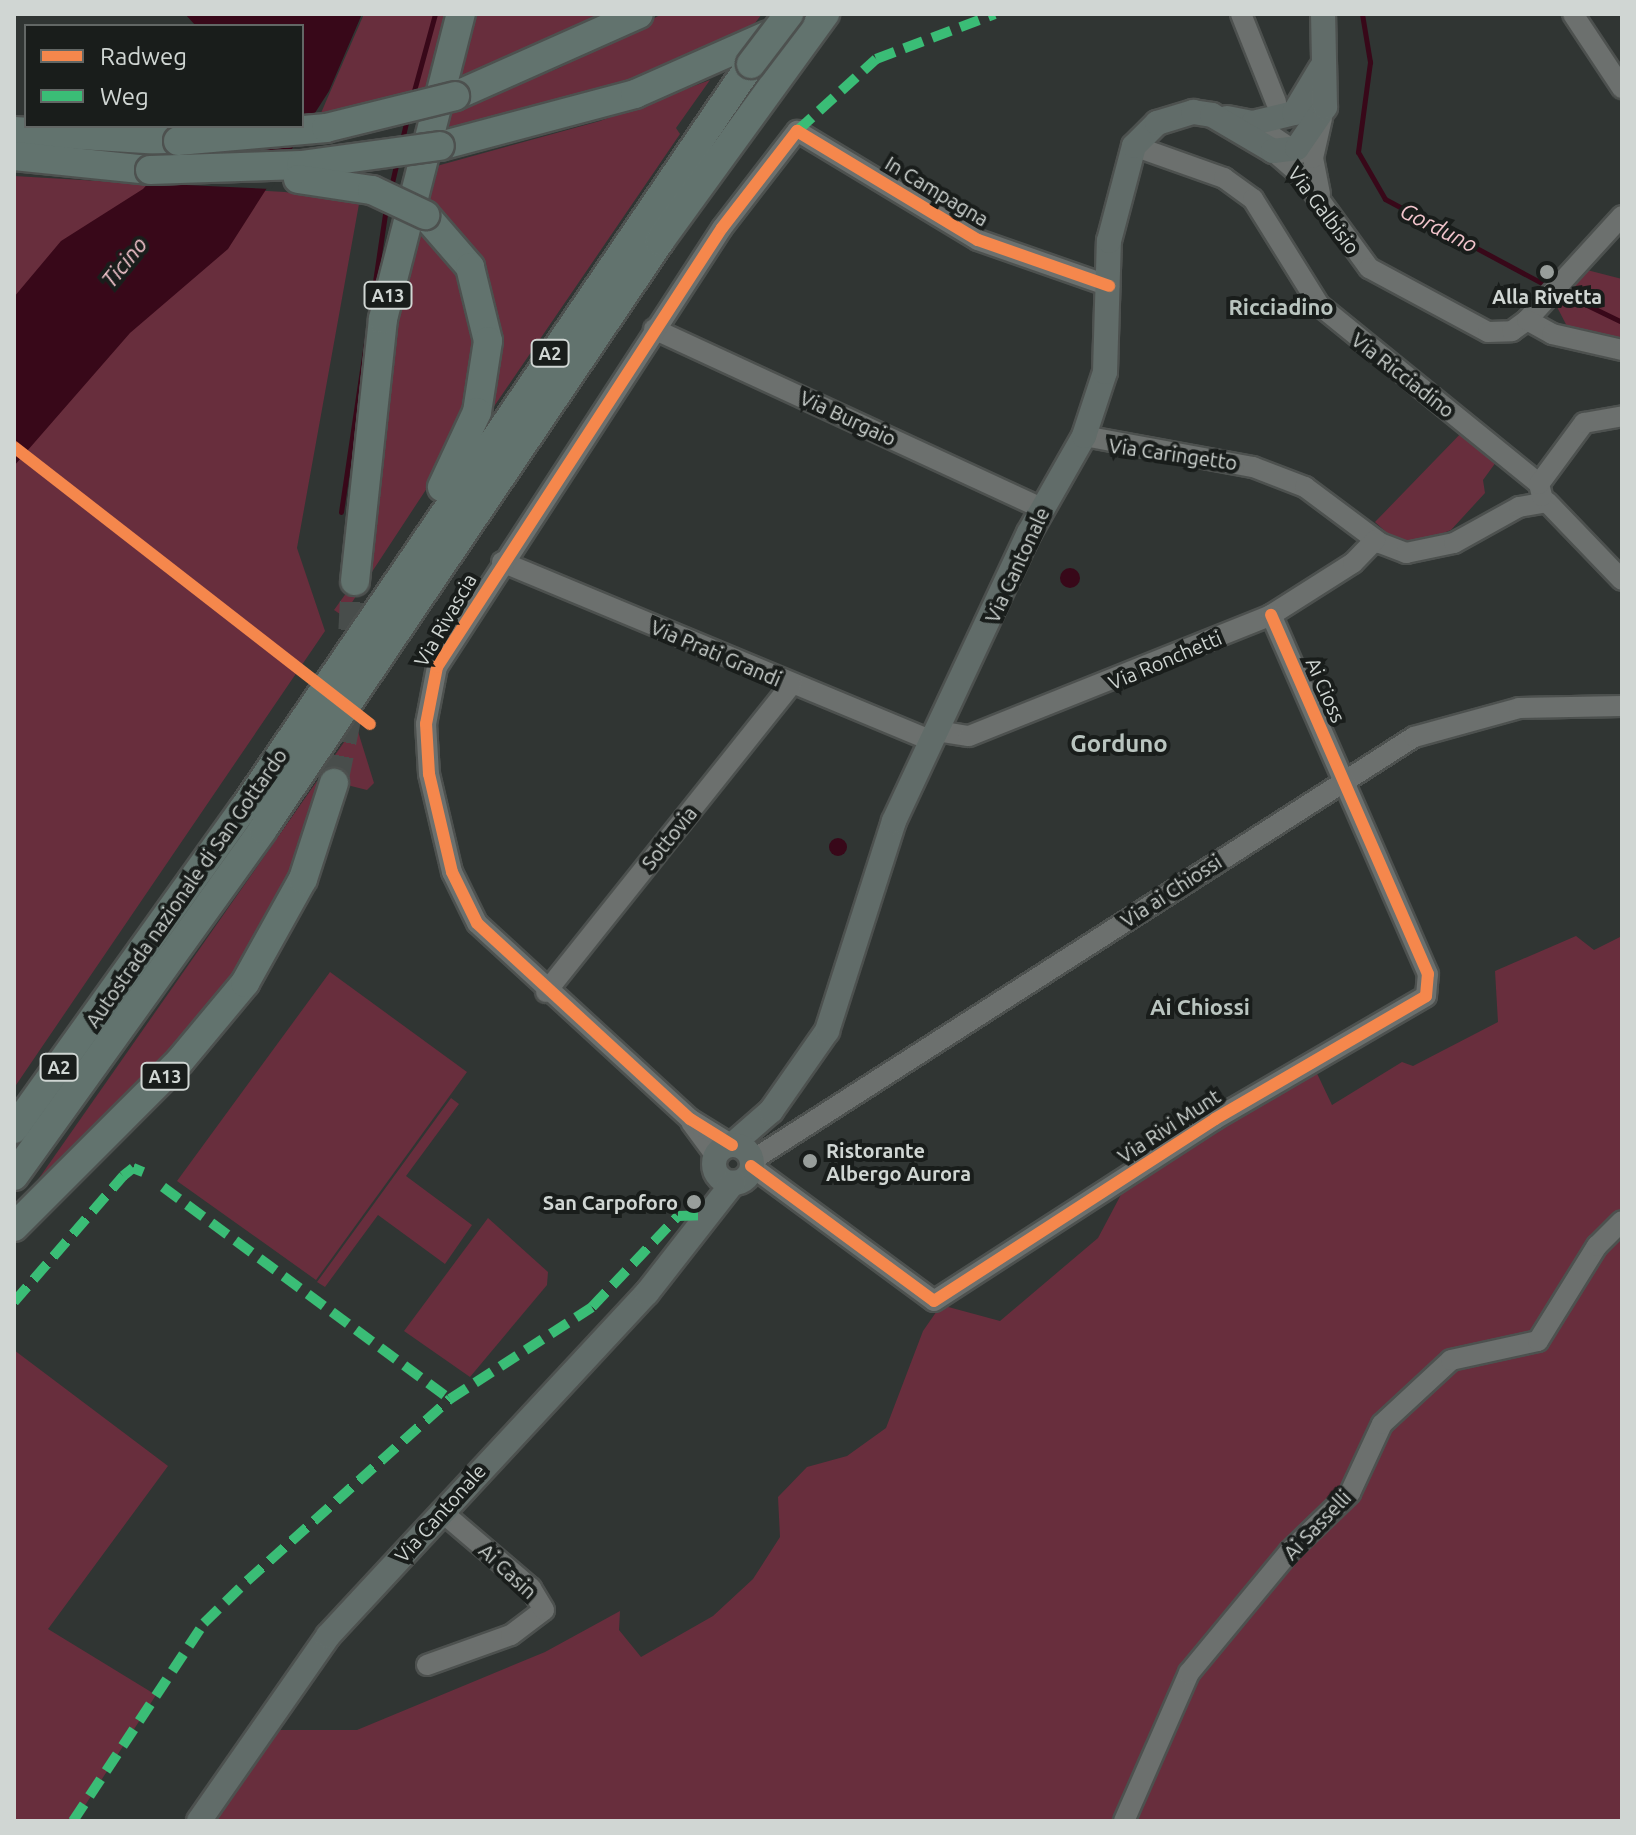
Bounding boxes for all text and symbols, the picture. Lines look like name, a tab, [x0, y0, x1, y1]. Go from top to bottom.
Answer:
legend	[24, 24, 304, 128]
text: Radweg	[100, 43, 187, 70]
text: Weg	[100, 83, 149, 110]
street label: In Campagna	[881, 151, 993, 231]
street label: Via Galbisio	[1283, 161, 1365, 259]
water label: Gorduno	[1396, 196, 1482, 258]
water label: Ticino	[96, 231, 152, 293]
marker: Alla Rivetta	[1538, 263, 1556, 281]
road number: A13	[362, 281, 414, 309]
place label: Alla Rivetta	[1492, 284, 1602, 308]
district label: Ricciadino	[1228, 294, 1334, 320]
street label: Via Ricciadino	[1347, 327, 1459, 423]
road number: A2	[530, 339, 570, 367]
street label: Via Burgaio	[796, 385, 900, 451]
street label: Via Caringetto	[1107, 433, 1239, 475]
street label: Via Cantonale	[980, 503, 1054, 627]
street label: Via Rivascia	[409, 569, 481, 671]
street label: Via Prati Grandi	[647, 615, 785, 691]
street label: Via Ronchetti	[1105, 625, 1225, 695]
street label: Ai Cioss	[1301, 654, 1351, 726]
district label: Gorduno	[1070, 730, 1168, 758]
street label: Autostrada nazionale di San Gottardo	[80, 744, 292, 1032]
street label: Sottovia	[636, 802, 702, 874]
street label: Via ai Chiossi	[1116, 850, 1226, 932]
district label: Ai Chiossi	[1150, 994, 1250, 1020]
road number: A2	[39, 1053, 79, 1081]
road number: A13	[139, 1062, 191, 1090]
street label: Via Rivi Munt	[1113, 1084, 1225, 1168]
place label: Ristorante Albergo Aurora	[826, 1138, 971, 1185]
marker: Ristorante Albergo Aurora	[801, 1152, 819, 1170]
place label: San Carpoforo	[543, 1190, 678, 1214]
marker: San Carpoforo	[685, 1193, 703, 1211]
street label: Via Cantonale	[389, 1459, 491, 1567]
street label: Ai Sasselli	[1278, 1485, 1356, 1565]
street label: Ai Casin	[474, 1538, 542, 1604]

